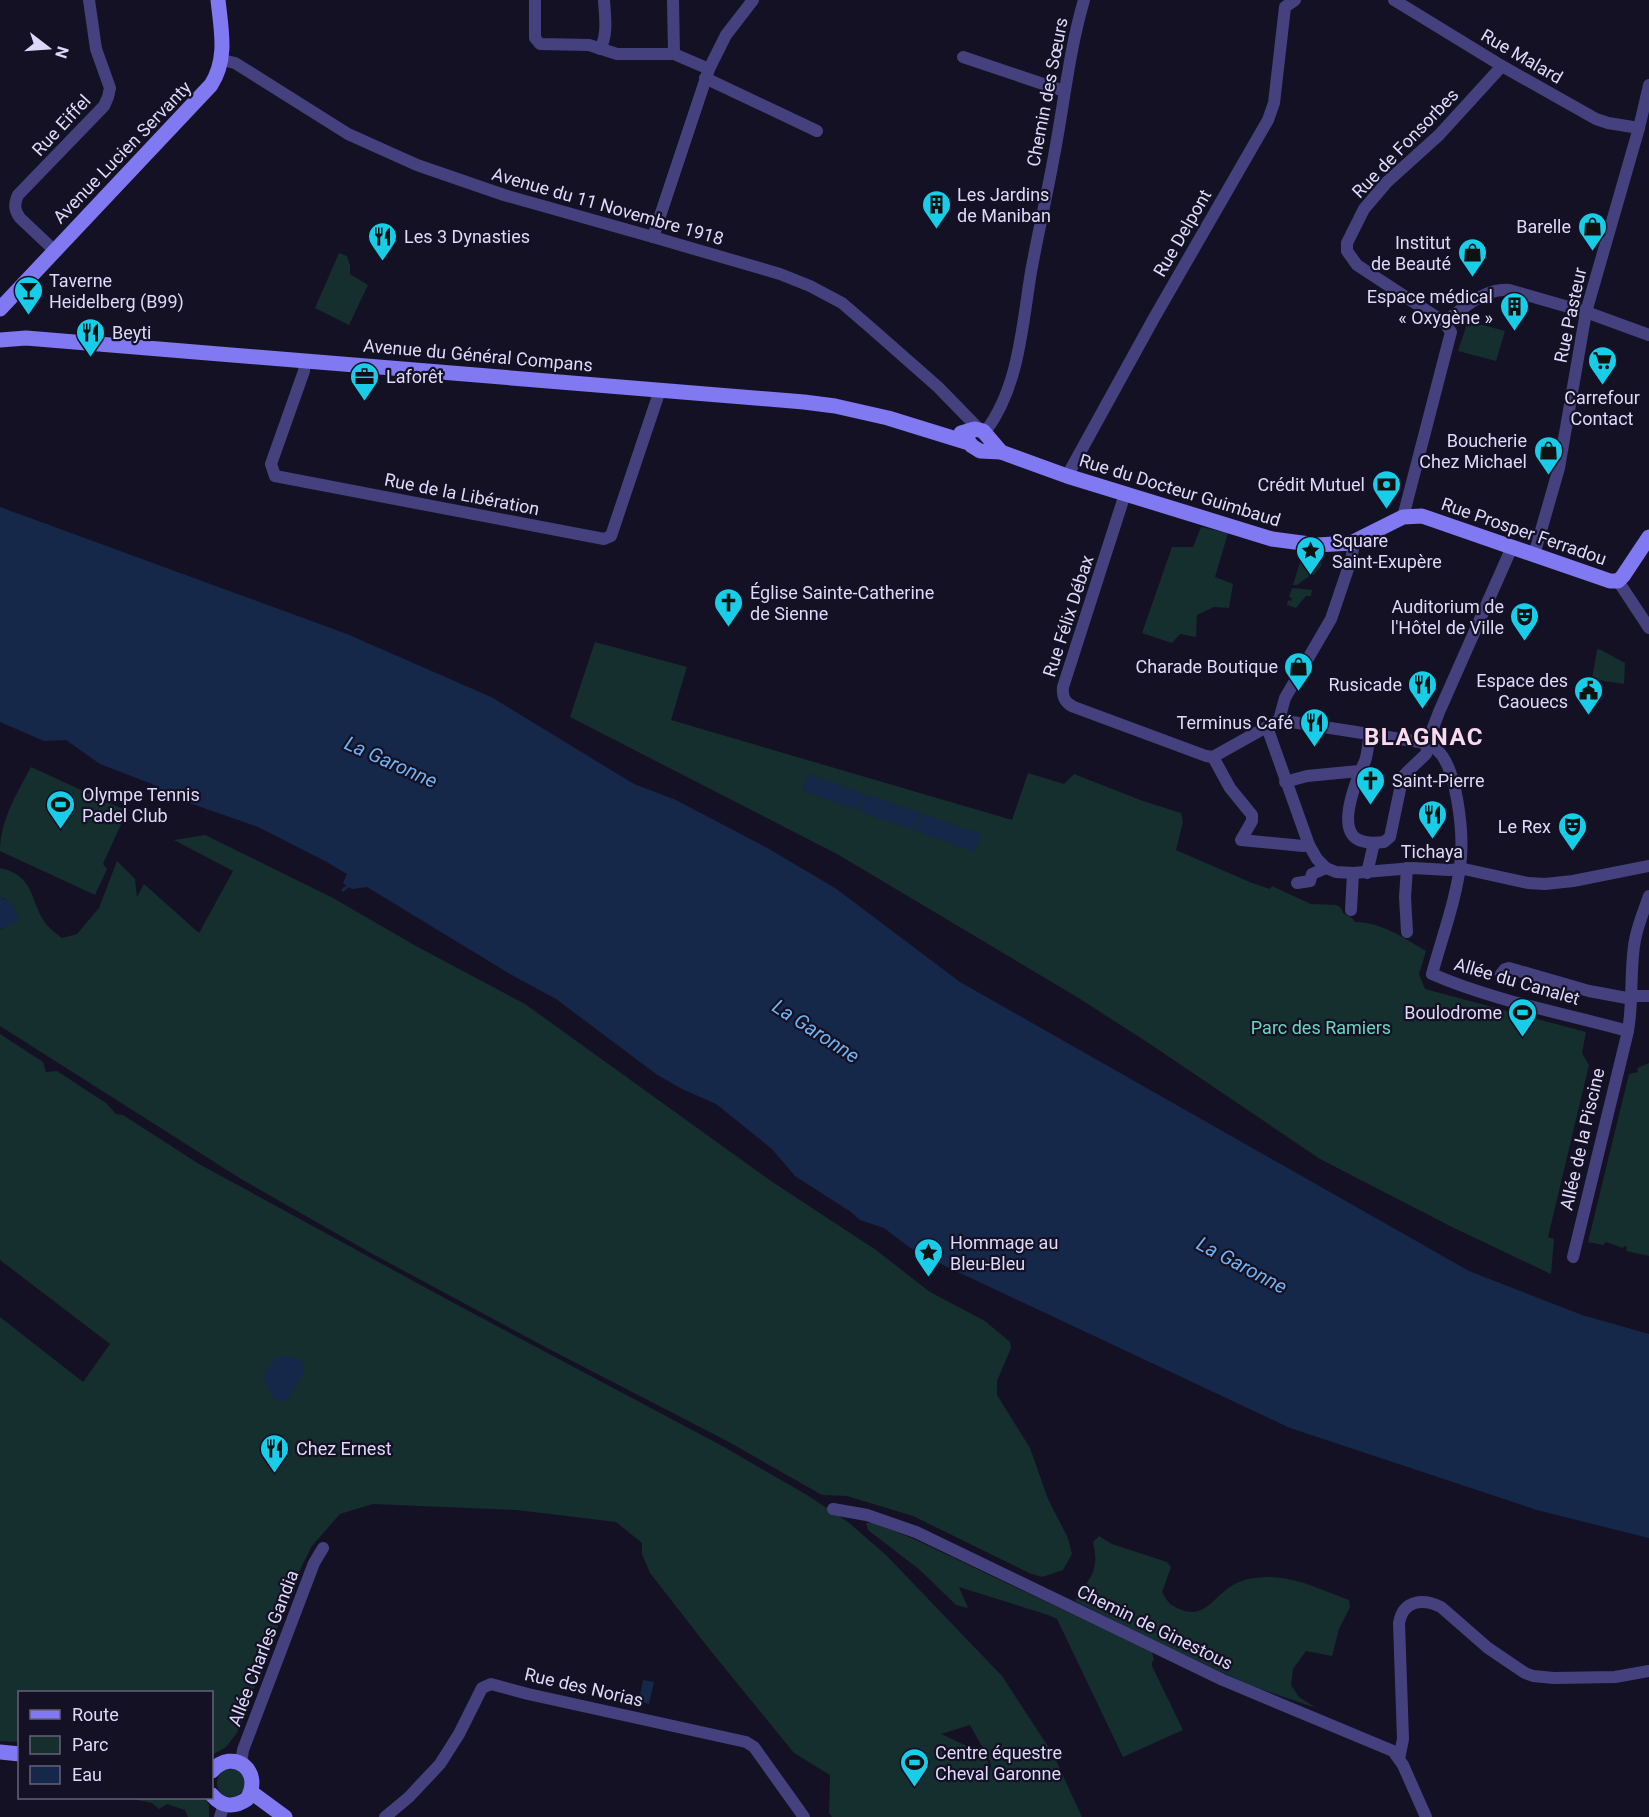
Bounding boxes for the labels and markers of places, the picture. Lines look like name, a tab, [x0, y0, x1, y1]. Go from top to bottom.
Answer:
place label: Les Jardins de Maniban	[957, 184, 1051, 226]
building icon: Les Jardins de Maniban	[920, 188, 952, 230]
shop icon: Barelle	[1576, 210, 1608, 252]
place label: Barelle	[1516, 216, 1571, 237]
restaurant icon: Les 3 Dynasties	[367, 220, 399, 262]
place label: Les 3 Dynasties	[404, 226, 530, 247]
place label: Institut de Beauté	[1371, 232, 1451, 274]
shop icon: Institut de Beauté	[1456, 236, 1488, 278]
place label: Taverne Heidelberg (B99)	[49, 270, 184, 313]
bar icon: Taverne Heidelberg (B99)	[12, 274, 44, 316]
place label: Espace médical « Oxygène »	[1367, 286, 1493, 328]
building icon: Espace médical « Oxygène »	[1498, 290, 1530, 332]
restaurant icon: Beyti	[75, 316, 107, 358]
place label: Beyti	[112, 322, 151, 343]
supermarket icon: Carrefour Contact	[1586, 344, 1618, 386]
office icon: Laforêt	[349, 360, 381, 402]
place label: Laforêt	[386, 366, 443, 387]
place label: Carrefour Contact	[1564, 387, 1640, 429]
place label: Boucherie Chez Michael	[1419, 430, 1527, 472]
shop icon: Boucherie Chez Michael	[1532, 434, 1564, 476]
bank icon: Crédit Mutuel	[1370, 468, 1402, 510]
place label: Crédit Mutuel	[1258, 474, 1365, 495]
place label: Square Saint-Exupère	[1332, 530, 1442, 572]
place icon: Square Saint-Exupère	[1295, 534, 1327, 576]
place label: Église Sainte-Catherine de Sienne	[750, 582, 934, 624]
church icon: Église Sainte-Catherine de Sienne	[713, 586, 745, 628]
place label: Auditorium de l'Hôtel de Ville	[1391, 596, 1504, 638]
theatre icon: Auditorium de l'Hôtel de Ville	[1509, 600, 1541, 642]
shop icon: Charade Boutique	[1283, 650, 1315, 692]
place label: Charade Boutique	[1136, 656, 1278, 677]
restaurant icon: Rusicade	[1407, 668, 1439, 710]
place label: Espace des Caouecs	[1476, 670, 1568, 712]
place label: Rusicade	[1328, 674, 1402, 695]
public building icon: Espace des Caouecs	[1573, 674, 1605, 716]
restaurant icon: Terminus Café	[1298, 706, 1330, 748]
place label: Terminus Café	[1177, 712, 1293, 733]
church icon: Saint-Pierre	[1355, 764, 1387, 806]
place label: Saint-Pierre	[1392, 770, 1485, 791]
place label: Olympe Tennis Padel Club	[82, 784, 200, 826]
sports icon: Olympe Tennis Padel Club	[45, 788, 77, 830]
restaurant icon: Tichaya	[1416, 798, 1448, 840]
theatre icon: Le Rex	[1556, 810, 1588, 852]
place label: Le Rex	[1498, 816, 1551, 837]
place label: Tichaya	[1401, 841, 1463, 862]
sports icon: Boulodrome	[1507, 996, 1539, 1038]
place label: Boulodrome	[1404, 1002, 1502, 1023]
place label: Hommage au Bleu-Bleu	[950, 1232, 1058, 1274]
place icon: Hommage au Bleu-Bleu	[913, 1236, 945, 1278]
restaurant icon: Chez Ernest	[259, 1432, 291, 1474]
place label: Chez Ernest	[296, 1438, 392, 1459]
place label: Centre équestre Cheval Garonne	[935, 1742, 1062, 1784]
sports icon: Centre équestre Cheval Garonne	[898, 1746, 930, 1788]

